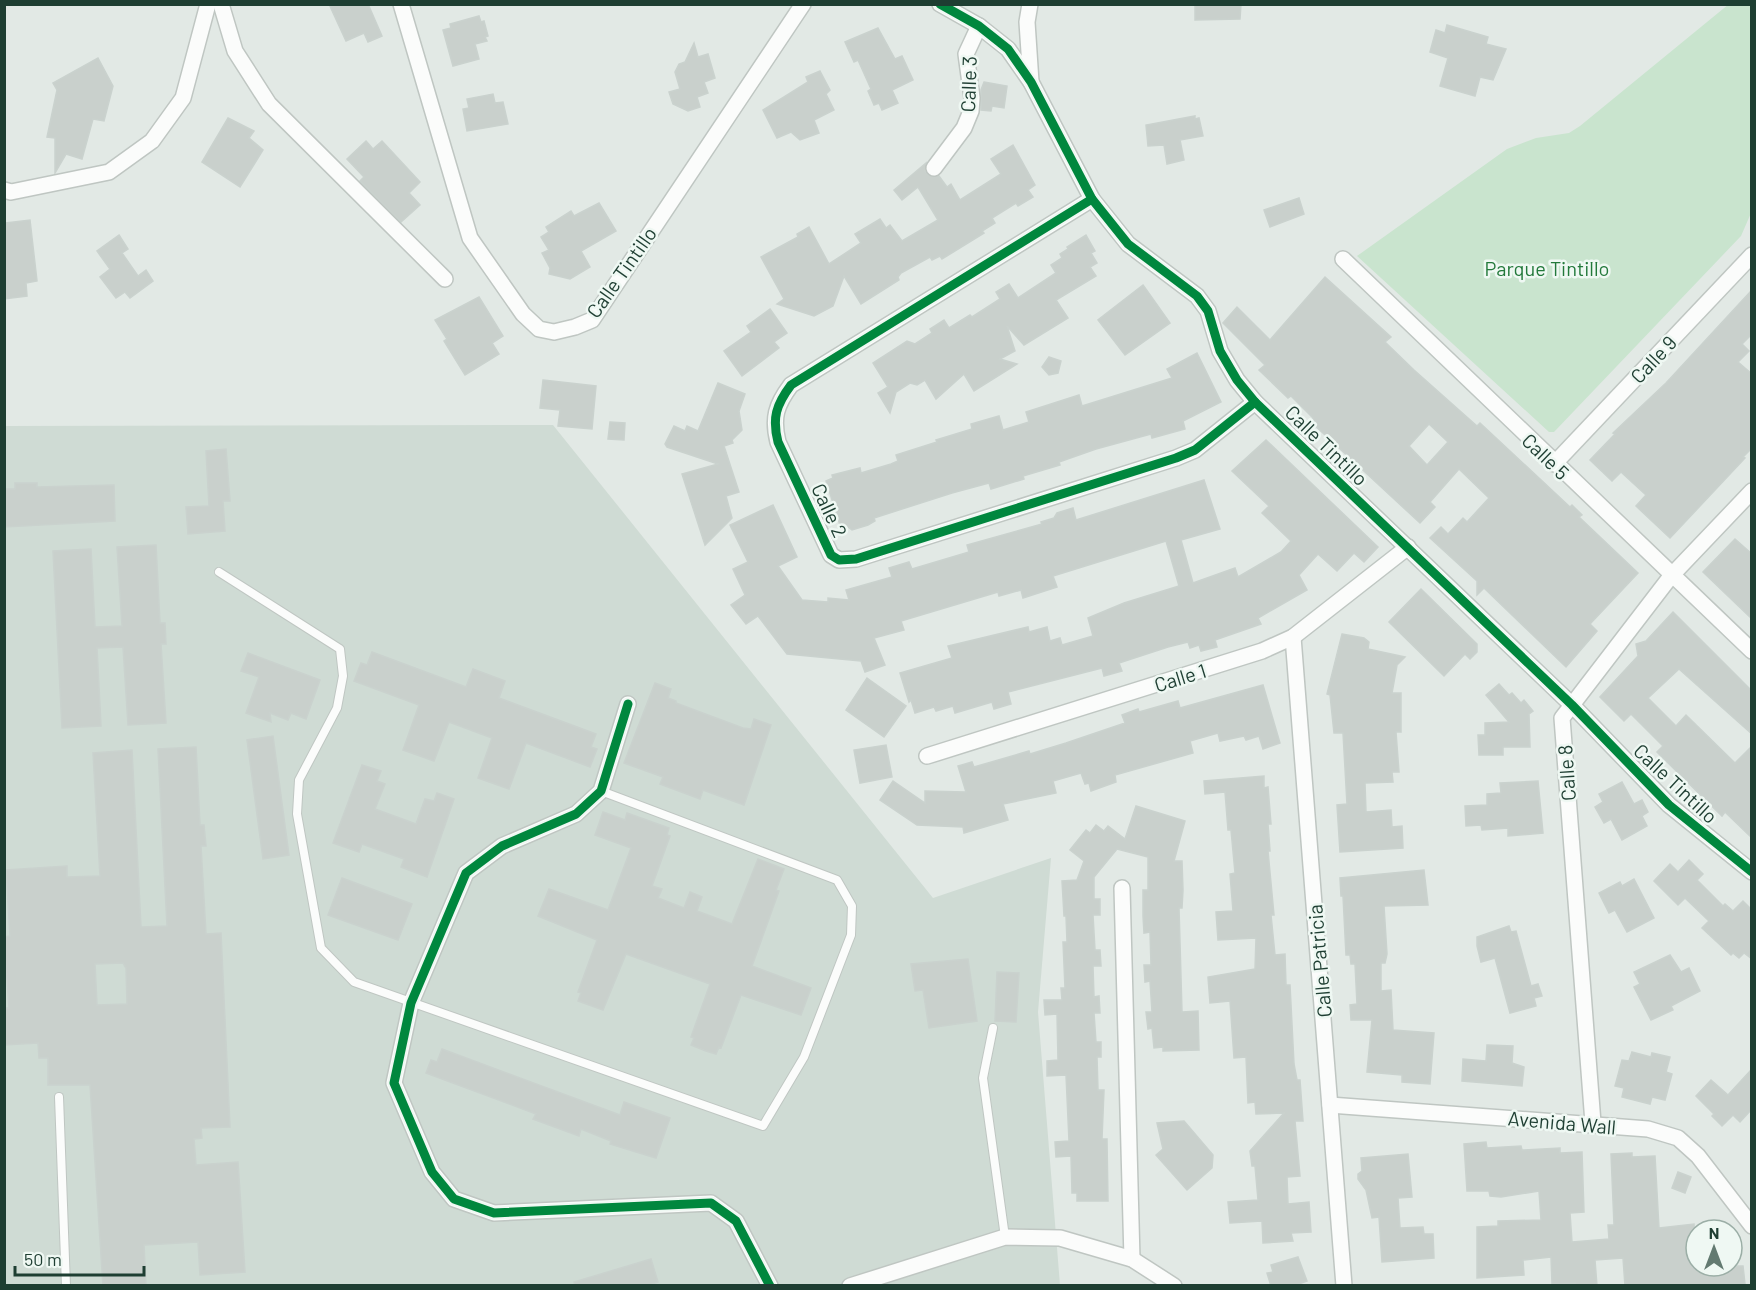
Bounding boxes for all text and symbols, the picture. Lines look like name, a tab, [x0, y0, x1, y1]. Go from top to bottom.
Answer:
street label: Calle 3	[955, 55, 981, 113]
street label: Calle Tintillo	[581, 222, 661, 322]
park label: Parque Tintillo	[1485, 256, 1609, 280]
street label: Calle 9	[1625, 330, 1681, 388]
street label: Calle Tintillo	[1281, 400, 1373, 490]
street label: Calle 5	[1517, 428, 1575, 484]
street label: Calle 2	[807, 479, 853, 541]
street label: Calle 1	[1151, 658, 1209, 696]
street label: Calle Tintillo	[1629, 738, 1723, 828]
street label: Calle 8	[1552, 744, 1580, 802]
street label: Calle Patricia	[1302, 903, 1336, 1019]
street label: Avenida Wall	[1507, 1105, 1617, 1139]
north arrow	[1684, 1218, 1744, 1278]
text: N	[1709, 1223, 1719, 1242]
scale bar	[15, 1239, 144, 1277]
text: 50 m	[24, 1248, 62, 1270]

